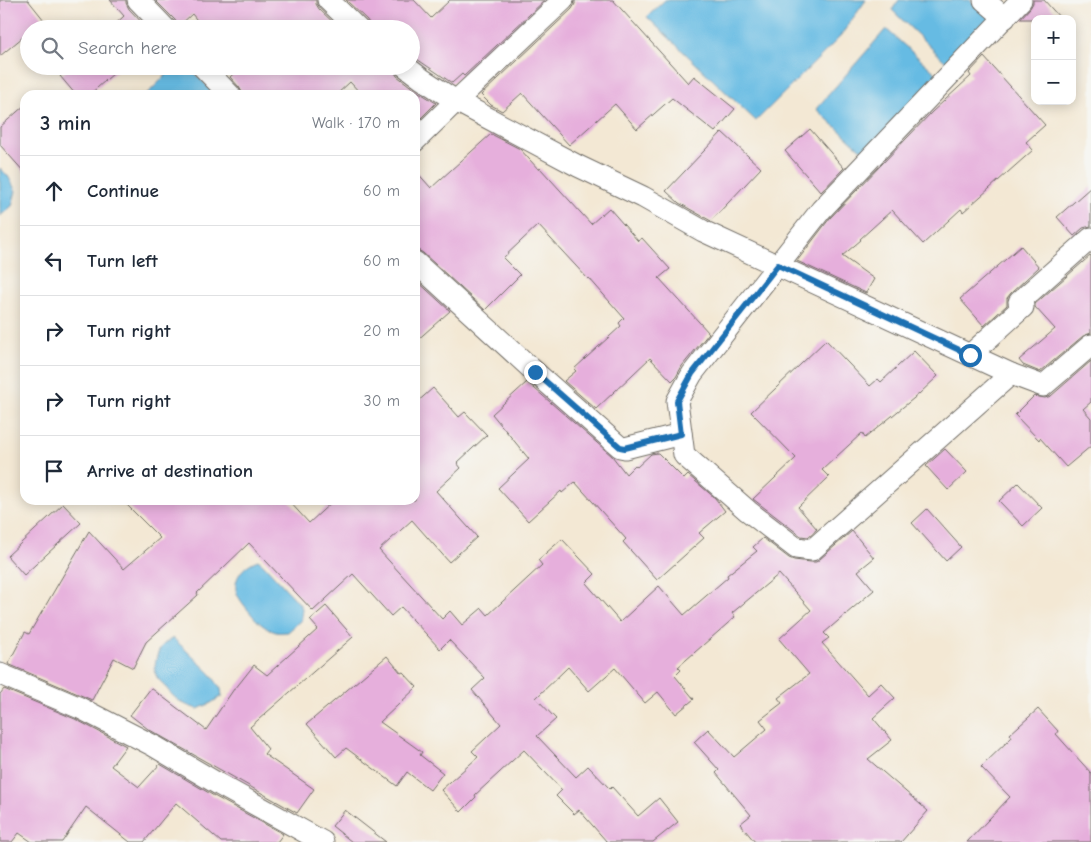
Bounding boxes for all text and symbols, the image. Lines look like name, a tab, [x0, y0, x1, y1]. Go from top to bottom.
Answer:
map controls	[1031, 15, 1076, 105]
button: +	[1031, 15, 1076, 60]
search box	[20, 20, 420, 75]
icon: search	[38, 34, 66, 62]
text: Search here	[78, 37, 177, 59]
button: −	[1031, 60, 1076, 105]
text: 3 min	[40, 111, 91, 135]
text: Walk · 170 m	[312, 114, 400, 132]
icon: ahead	[40, 177, 68, 205]
text: Continue	[87, 180, 159, 202]
text: 60 m	[363, 182, 400, 200]
icon: left	[40, 247, 68, 275]
text: Turn left	[87, 250, 158, 272]
text: 60 m	[363, 252, 400, 270]
icon: right	[40, 317, 68, 345]
text: Turn right	[87, 320, 171, 342]
text: 20 m	[363, 322, 400, 340]
route start	[959, 344, 982, 367]
route end	[524, 361, 547, 384]
icon: right	[40, 387, 68, 415]
text: Turn right	[87, 390, 171, 412]
text: 30 m	[364, 392, 400, 410]
icon: arrive	[40, 457, 68, 485]
text: Arrive at destination	[87, 460, 253, 482]

